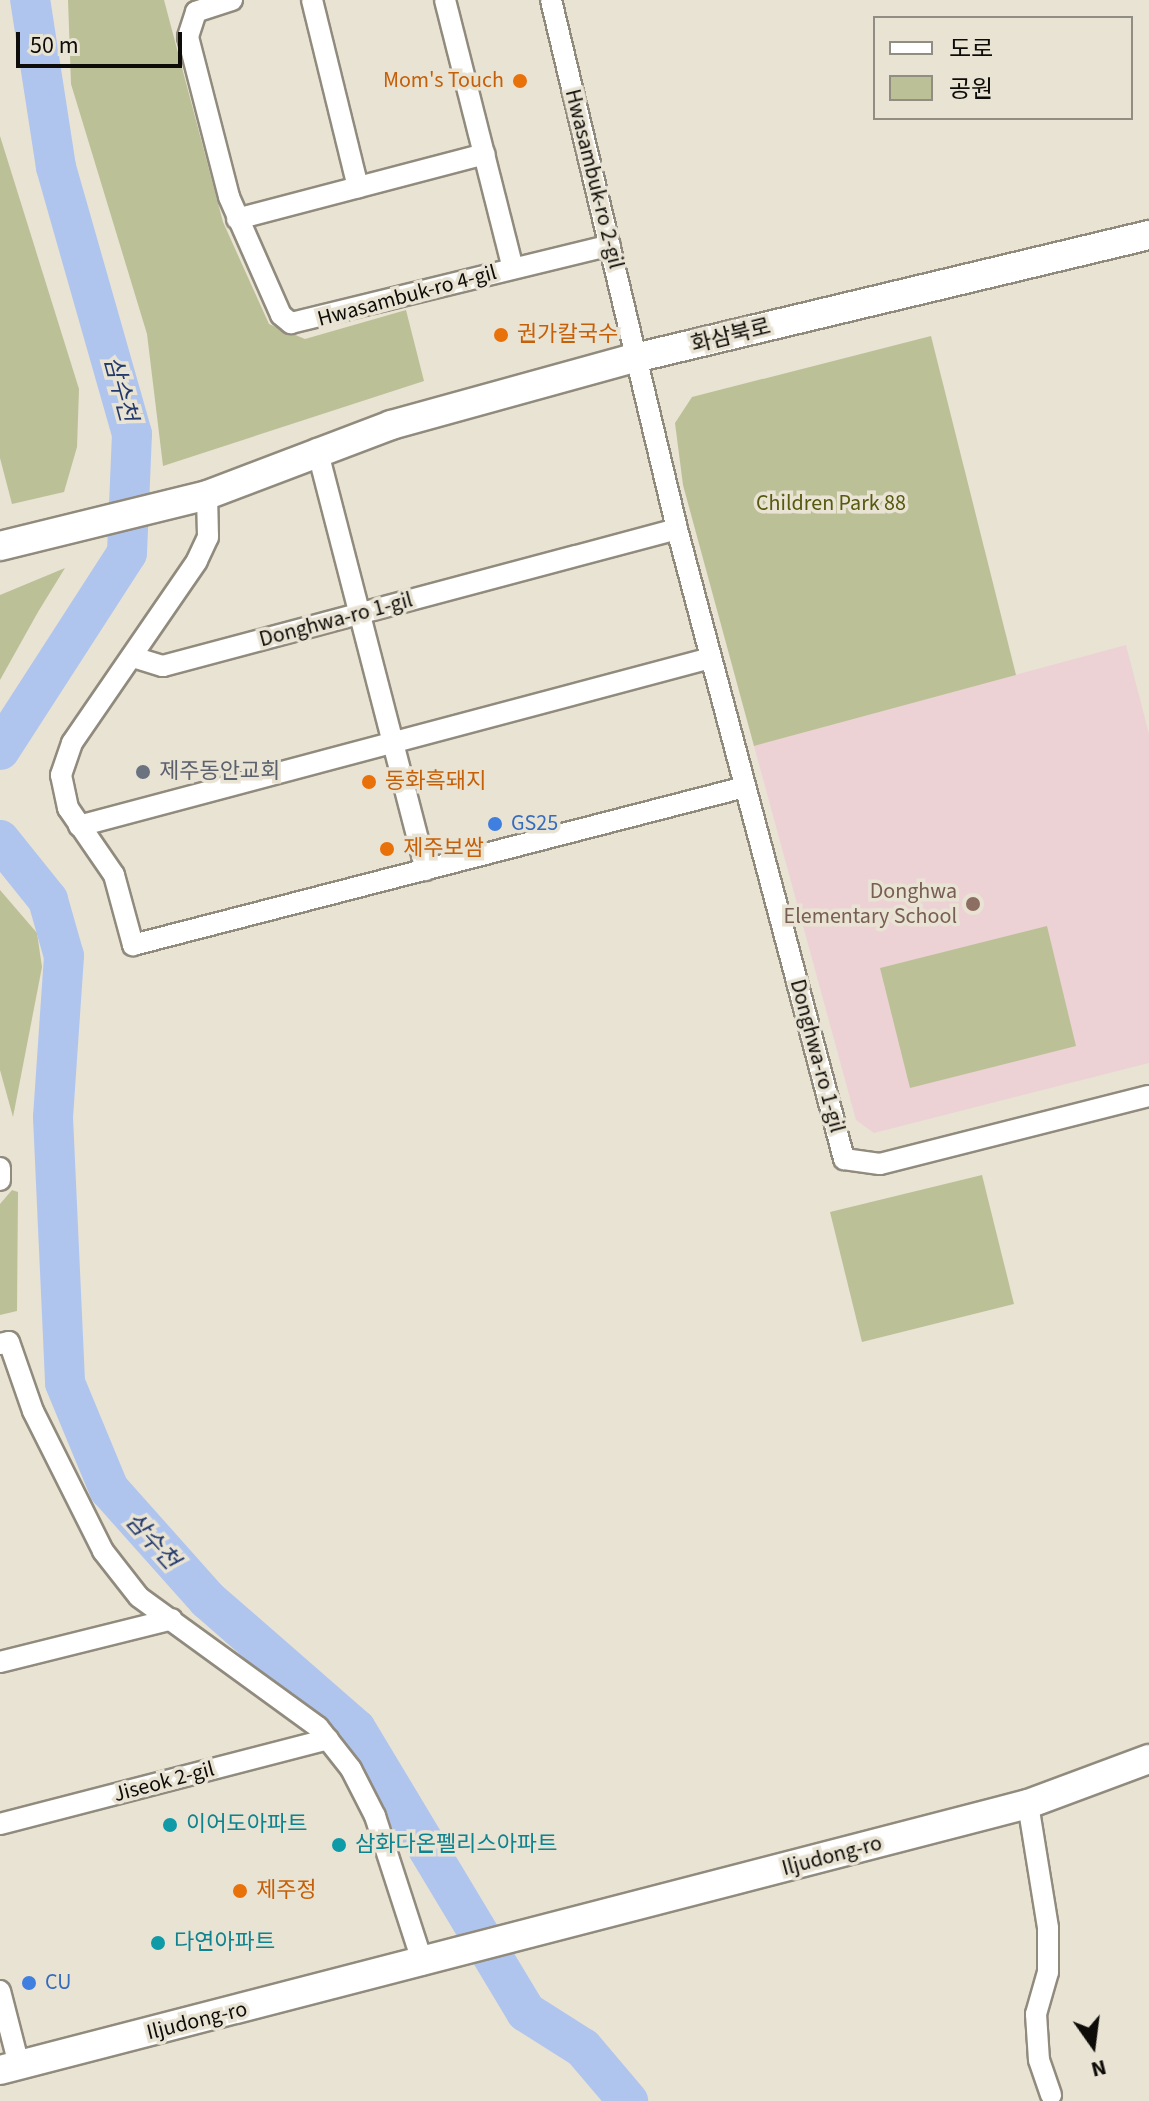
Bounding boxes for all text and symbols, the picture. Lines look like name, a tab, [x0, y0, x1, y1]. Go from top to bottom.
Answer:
scale bar	[20, 16, 186, 66]
legend	[873, 16, 1133, 120]
text: 50 m	[30, 28, 79, 63]
text: 도로	[949, 32, 993, 67]
place label: Mom's Touch	[383, 68, 504, 94]
marker: Mom's Touch	[511, 72, 529, 90]
text: 공원	[949, 72, 993, 107]
street label: Hwasambuk-ro 2-gil	[559, 86, 629, 272]
street label: Hwasambuk-ro 4-gil	[315, 259, 499, 333]
street label: 화삼북로	[689, 313, 773, 359]
place label: 권가칼국수	[517, 322, 618, 348]
marker: 권가칼국수	[492, 326, 510, 344]
water label: 삼수천	[98, 353, 142, 425]
park label: Children Park 88	[756, 491, 906, 517]
street label: Donghwa-ro 1-gil	[256, 587, 416, 653]
place label: 제주동안교회	[159, 759, 280, 785]
marker: 제주동안교회	[134, 763, 152, 781]
place label: 동화흑돼지	[385, 769, 486, 795]
marker: 동화흑돼지	[360, 773, 378, 791]
place label: GS25	[511, 811, 558, 837]
marker: GS25	[486, 815, 504, 833]
place label: 제주보쌈	[403, 836, 484, 862]
marker: 제주보쌈	[378, 840, 396, 858]
place label: Donghwa Elementary School	[784, 878, 957, 930]
marker: Donghwa Elementary School	[964, 895, 982, 913]
street label: Donghwa-ro 1-gil	[784, 976, 850, 1136]
water label: 삼수천	[119, 1507, 185, 1575]
street label: Jiseok 2-gil	[111, 1756, 217, 1808]
place label: 이어도아파트	[186, 1812, 307, 1838]
marker: 이어도아파트	[161, 1816, 179, 1834]
street label: Iljudong-ro	[779, 1830, 885, 1882]
place label: 삼화다온펠리스아파트	[355, 1832, 557, 1858]
marker: 삼화다온펠리스아파트	[330, 1836, 348, 1854]
place label: 제주정	[256, 1878, 317, 1904]
marker: 제주정	[231, 1882, 249, 1900]
place label: 다연아파트	[174, 1930, 275, 1956]
marker: 다연아파트	[149, 1934, 167, 1952]
place label: CU	[45, 1970, 71, 1996]
marker: CU	[20, 1974, 38, 1992]
street label: Iljudong-ro	[144, 1996, 250, 2046]
north arrow	[1053, 2005, 1133, 2085]
text: N	[1088, 2051, 1110, 2086]

